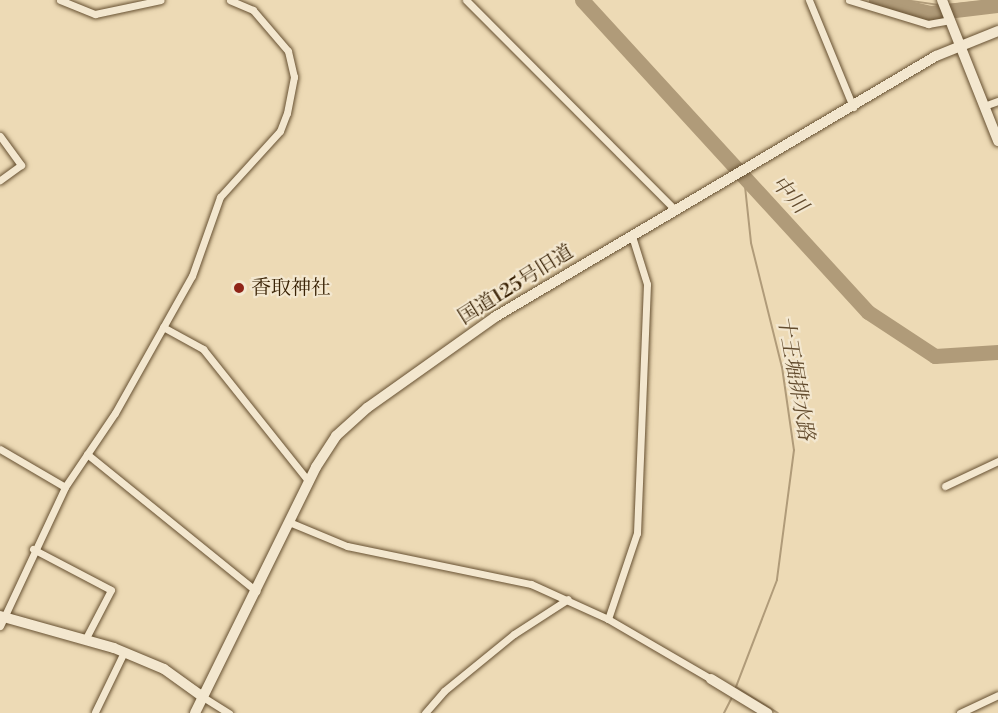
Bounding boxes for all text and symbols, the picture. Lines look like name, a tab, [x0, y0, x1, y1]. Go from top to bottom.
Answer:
water label: 中川	[766, 171, 812, 219]
street label: 国道125号旧道	[454, 240, 578, 330]
place label: 香取神社	[251, 276, 331, 300]
marker: 香取神社	[232, 281, 246, 295]
water label: 十王堀排水路	[772, 314, 818, 442]

